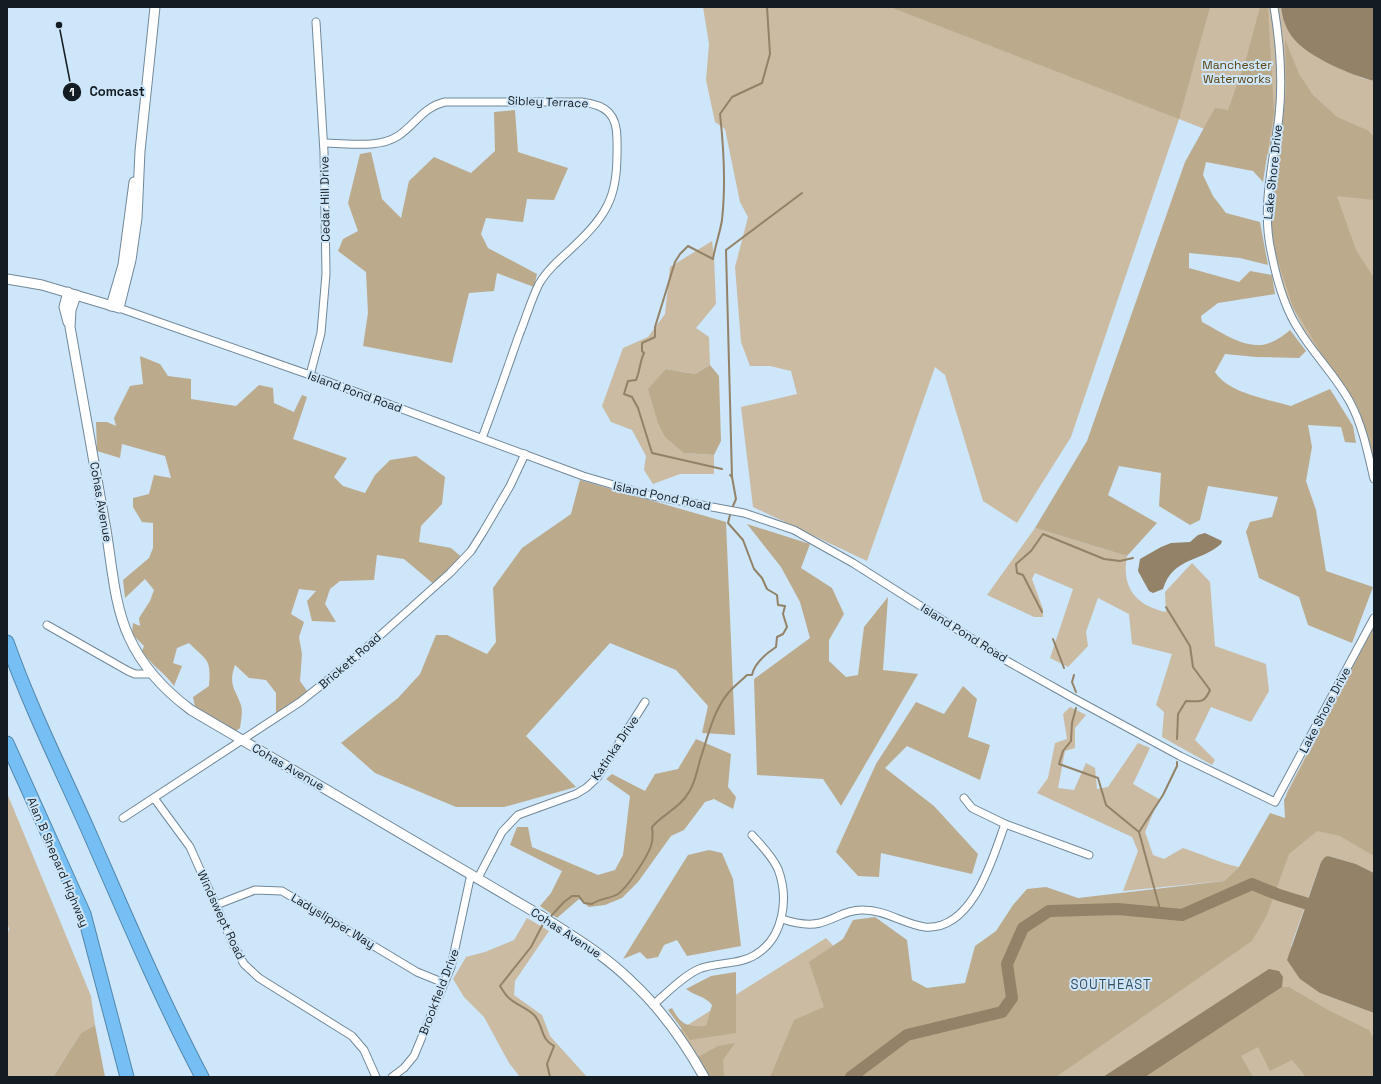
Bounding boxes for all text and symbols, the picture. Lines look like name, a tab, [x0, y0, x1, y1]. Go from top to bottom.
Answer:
park label: Manchester Waterworks	[1202, 57, 1272, 87]
callout: Comcast	[62, 79, 153, 104]
text: Comcast	[89, 83, 145, 100]
text: 1	[69, 84, 75, 100]
street label: Sibley Terrace	[507, 93, 589, 111]
street label: Lake Shore Drive	[1260, 124, 1286, 220]
street label: Cedar Hill Drive	[316, 156, 334, 242]
street label: Island Pond Road	[306, 367, 404, 417]
street label: Cohas Avenue	[86, 461, 116, 543]
street label: Island Pond Road	[612, 478, 712, 514]
street label: Island Pond Road	[918, 600, 1010, 666]
street label: Brickett Road	[315, 629, 385, 693]
street label: Lake Shore Drive	[1296, 664, 1354, 756]
street label: Katinka Drive	[587, 713, 643, 783]
street label: Cohas Avenue	[249, 740, 327, 794]
street label: Alan B Shepard Highway	[23, 795, 93, 929]
street label: Windswept Road	[193, 868, 249, 962]
street label: Ladyslipper Way	[288, 890, 378, 952]
street label: Cohas Avenue	[528, 904, 604, 962]
street label: Brookfield Drive	[415, 947, 463, 1037]
district label: SOUTHEAST	[1070, 976, 1152, 993]

